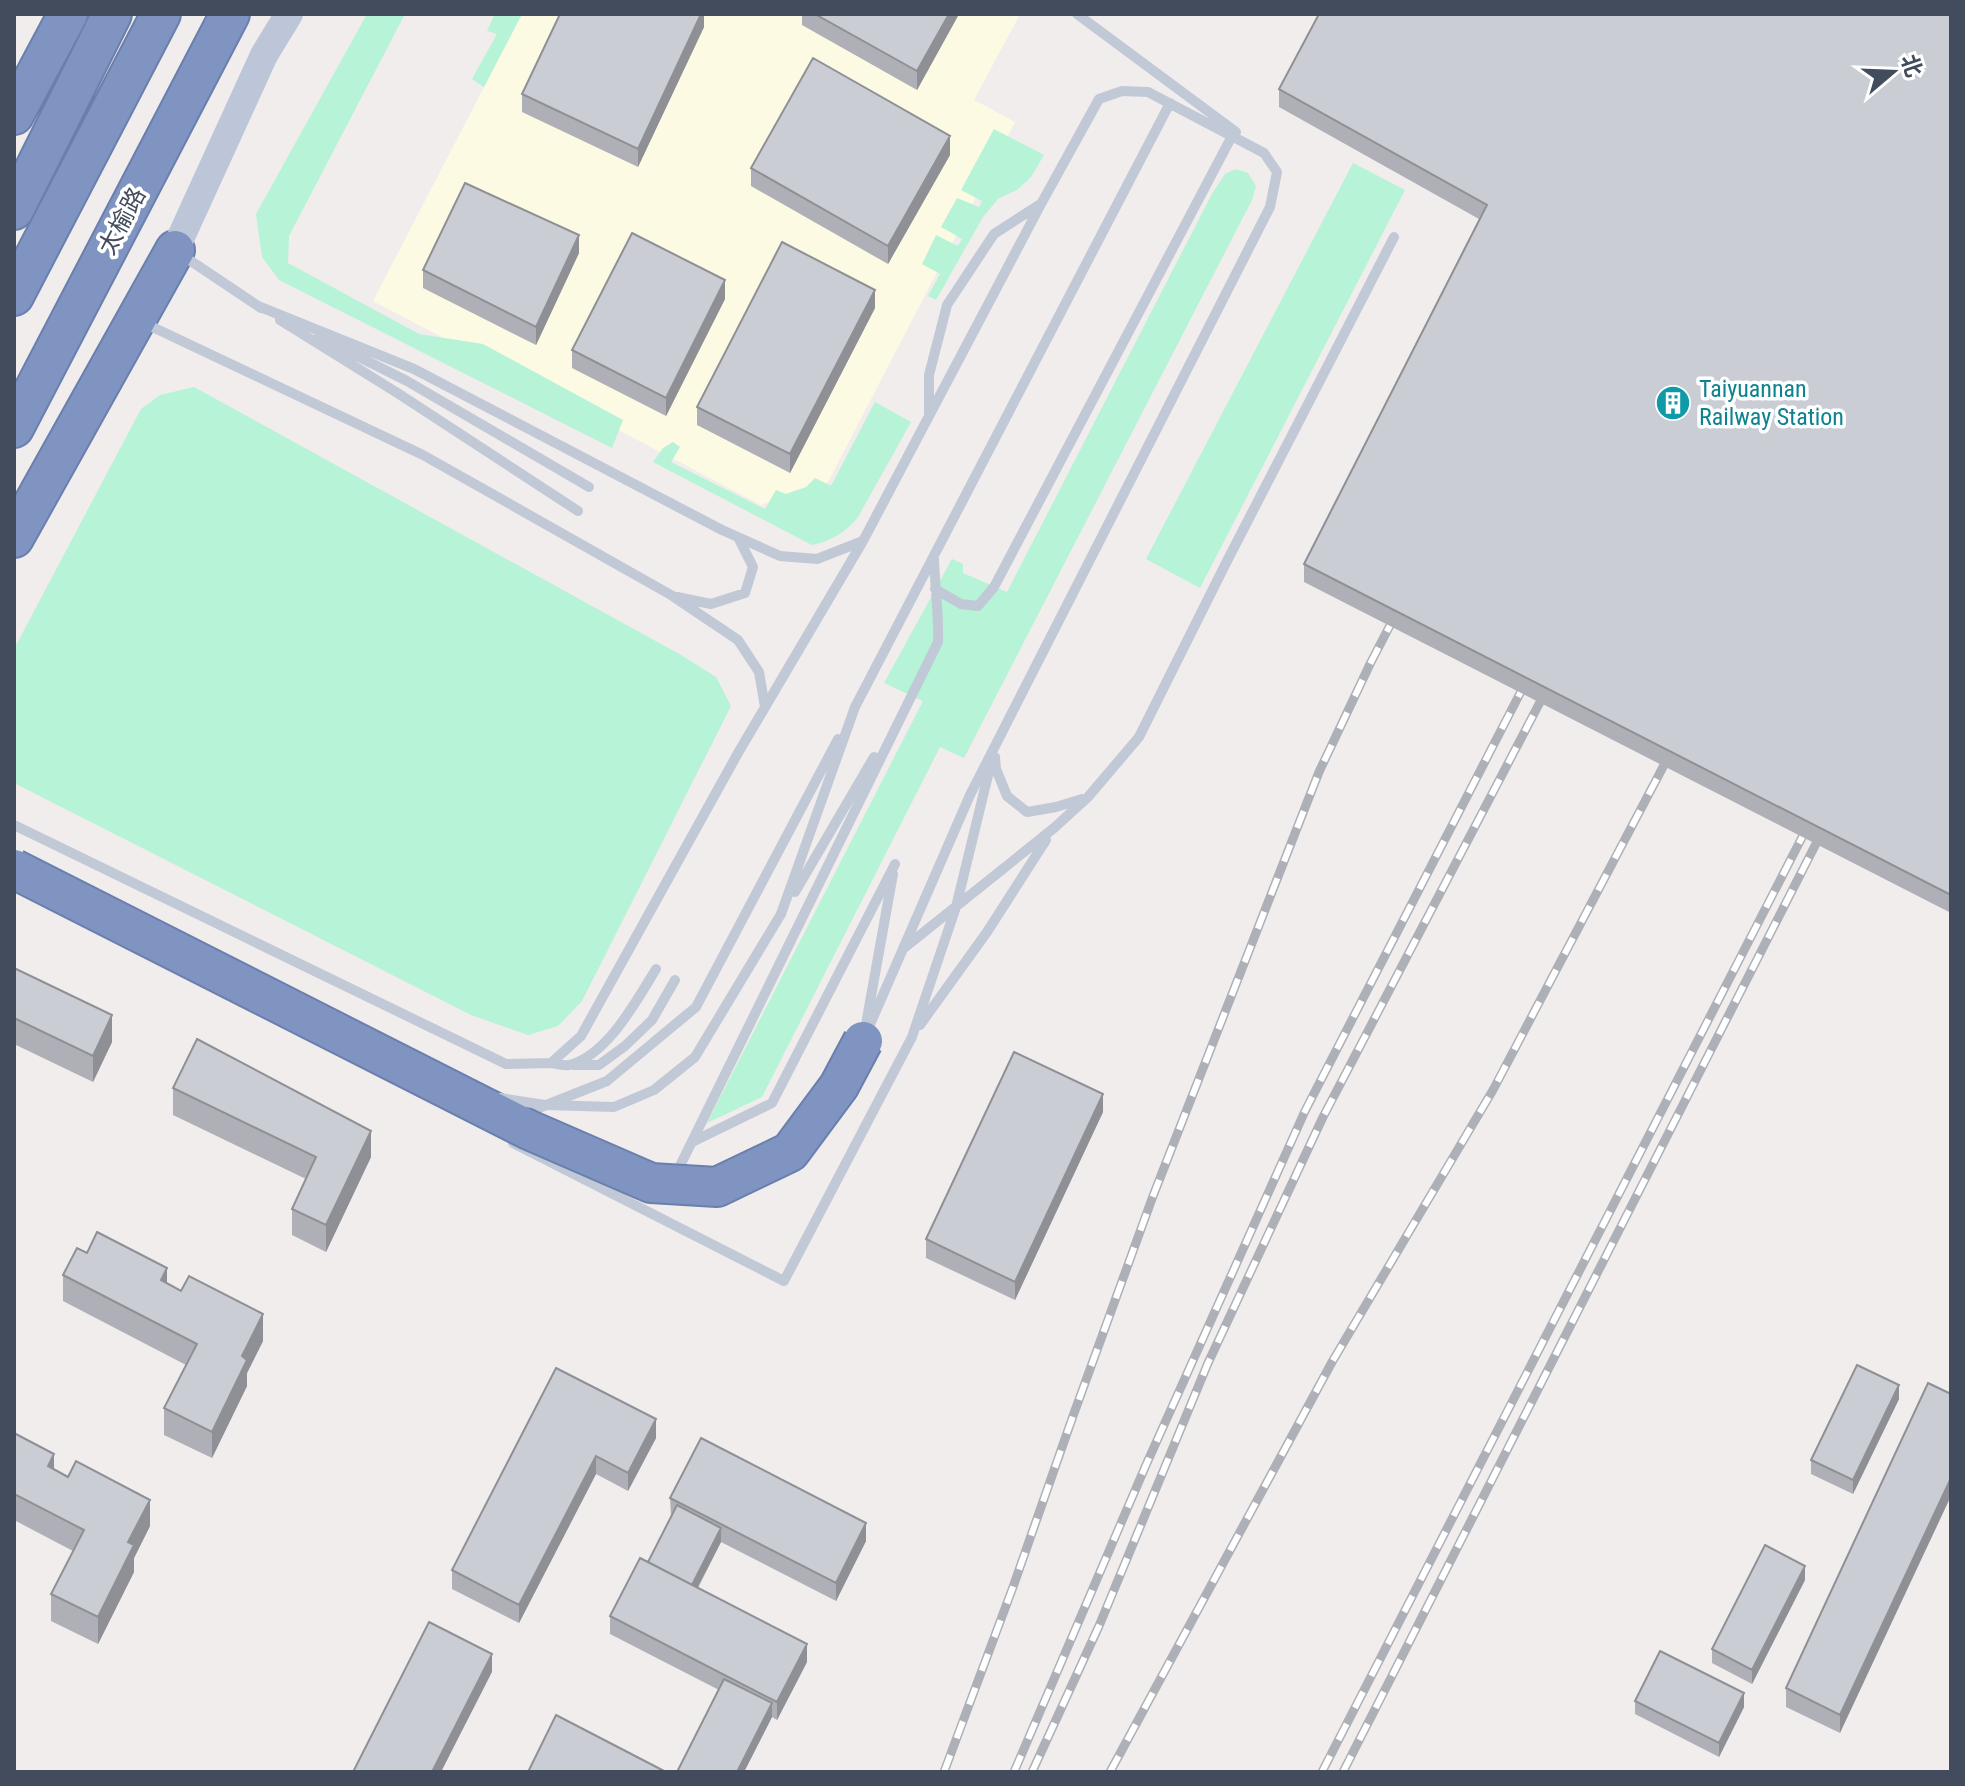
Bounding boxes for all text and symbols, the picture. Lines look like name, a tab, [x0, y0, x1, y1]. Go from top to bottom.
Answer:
north arrow	[1853, 32, 1933, 112]
text: 北	[1896, 51, 1927, 80]
street label: 太榆路	[93, 183, 151, 259]
place label: Taiyuannan Railway Station	[1699, 375, 1844, 431]
building icon: Taiyuannan Railway Station	[1654, 384, 1692, 422]

